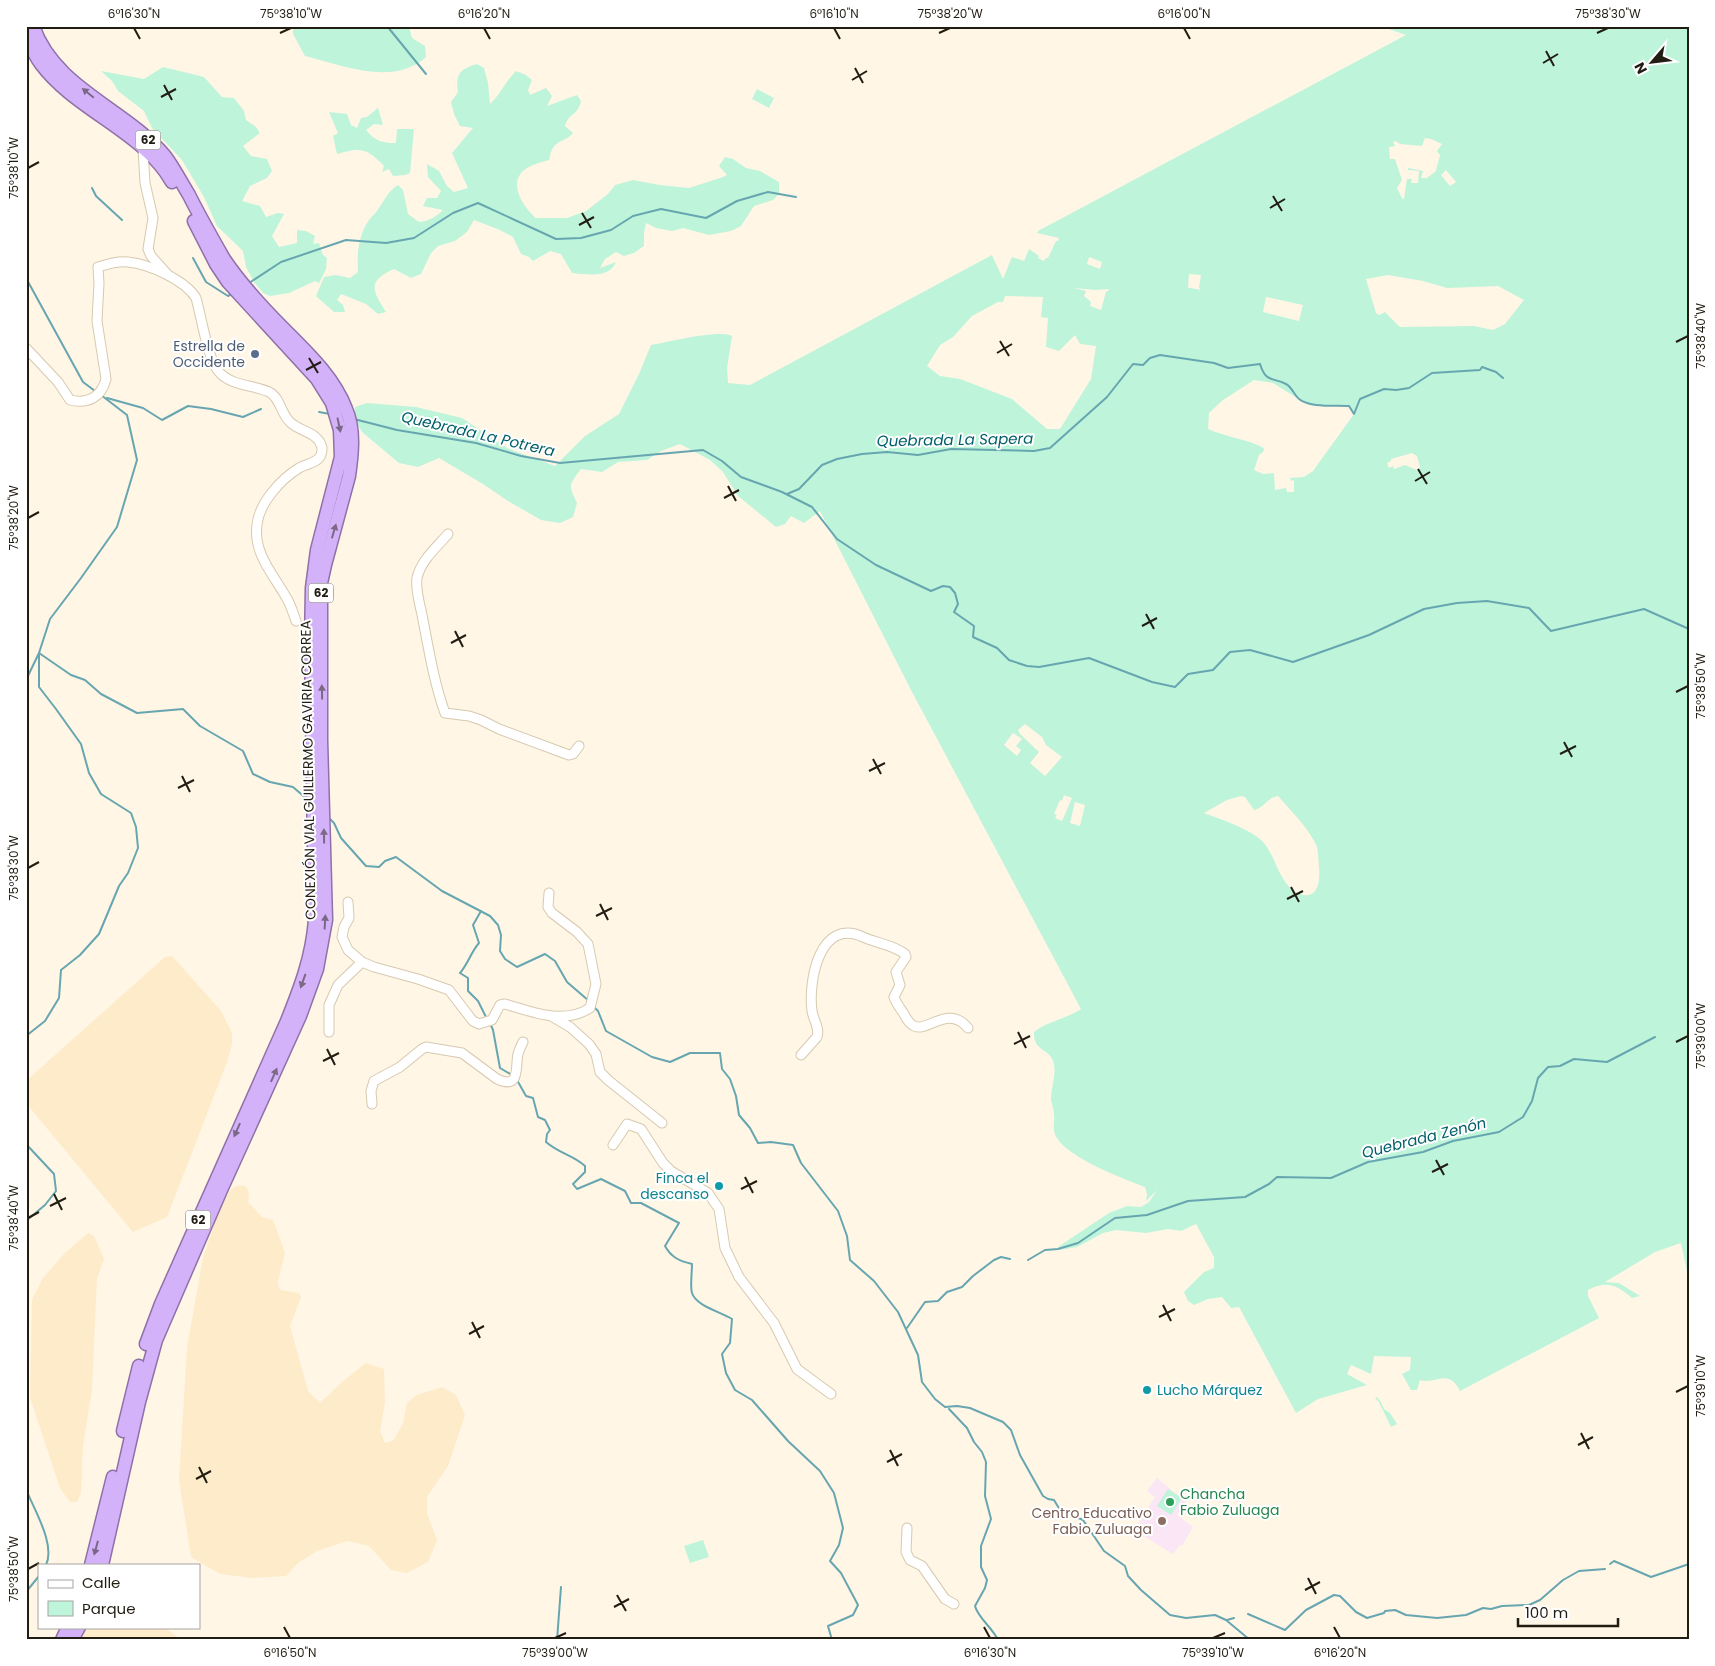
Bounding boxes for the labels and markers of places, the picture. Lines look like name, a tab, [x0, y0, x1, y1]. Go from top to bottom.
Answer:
place label: Estrella de Occidente	[173, 336, 245, 372]
marker: Estrella de Occidente	[249, 348, 261, 360]
place label: Finca el descanso	[640, 1168, 709, 1204]
marker: Finca el descanso	[713, 1180, 725, 1192]
place label: Lucho Márquez	[1157, 1380, 1262, 1400]
marker: Lucho Márquez	[1141, 1384, 1153, 1396]
place label: Chancha Fabio Zuluaga	[1180, 1484, 1279, 1520]
marker: Chancha Fabio Zuluaga	[1164, 1496, 1176, 1508]
place label: Centro Educativo Fabio Zuluaga	[1032, 1503, 1152, 1539]
marker: Centro Educativo Fabio Zuluaga	[1156, 1515, 1168, 1527]

